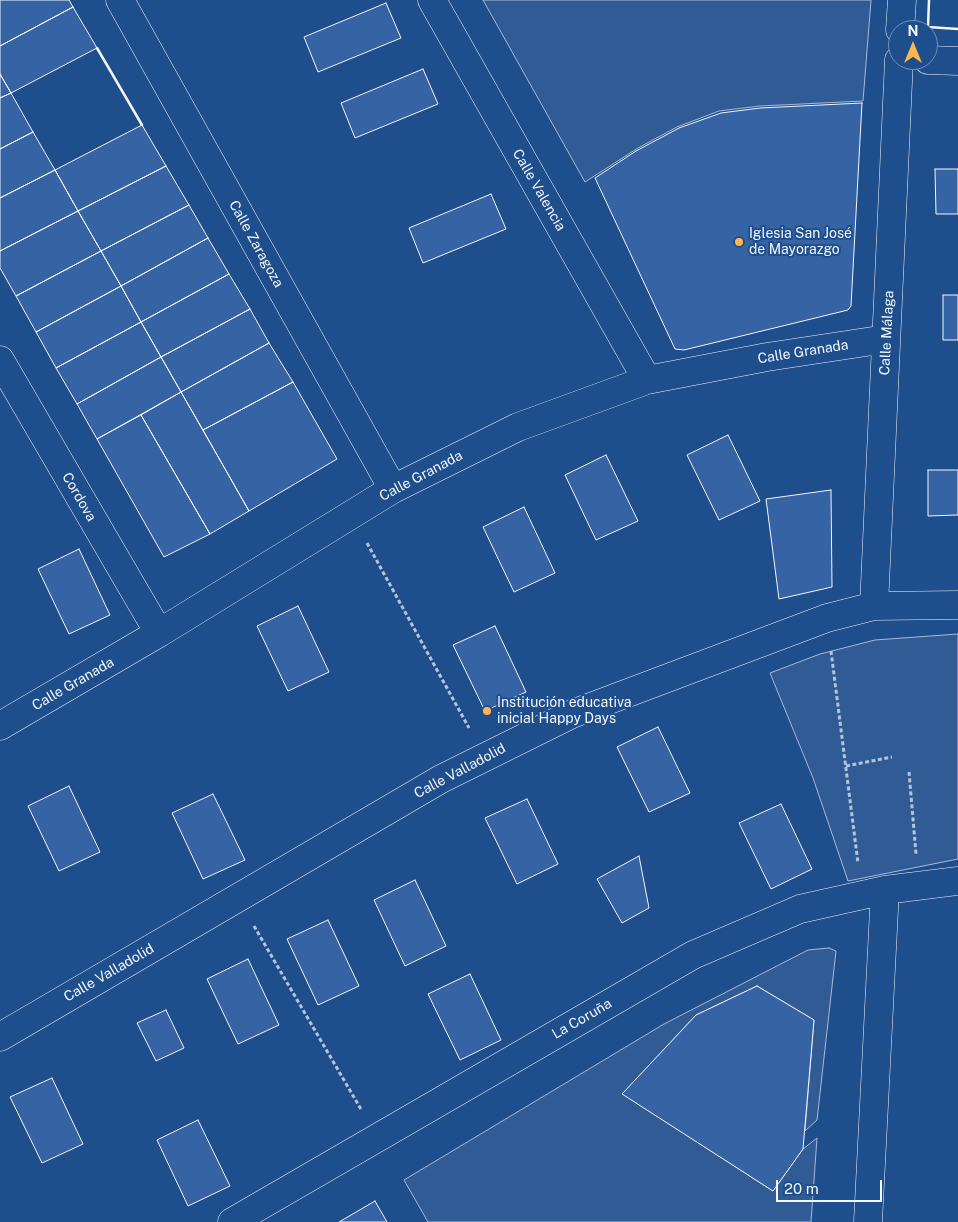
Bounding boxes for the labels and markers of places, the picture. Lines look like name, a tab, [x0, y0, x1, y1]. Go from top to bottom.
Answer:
place label: Iglesia San José de Mayorazgo	[749, 226, 852, 258]
marker: Iglesia San José de Mayorazgo	[733, 236, 745, 248]
place label: Institución educativa inicial Happy Days	[497, 695, 632, 728]
marker: Institución educativa inicial Happy Days	[481, 705, 493, 717]

